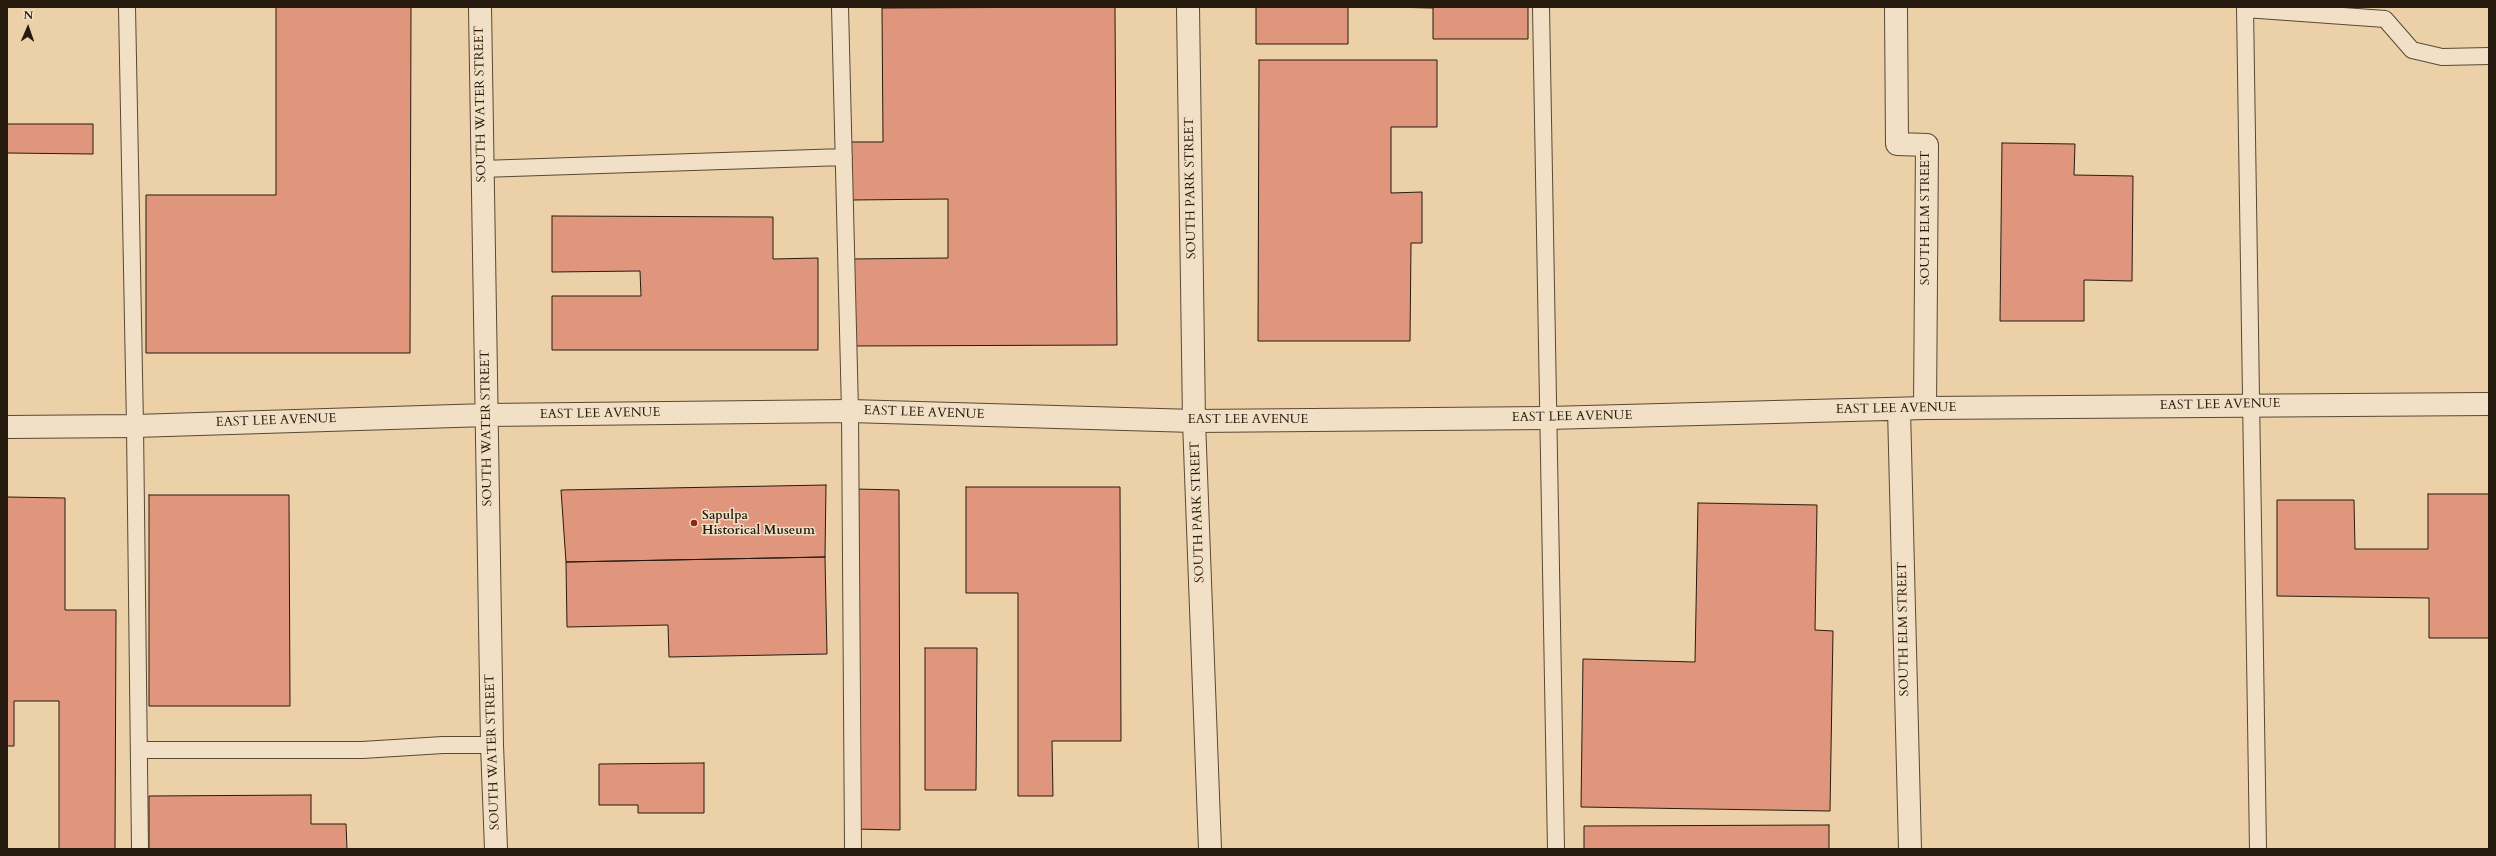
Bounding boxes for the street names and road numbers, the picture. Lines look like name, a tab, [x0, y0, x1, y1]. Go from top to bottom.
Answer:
street label: SOUTH WATER STREET	[472, 26, 490, 182]
street label: SOUTH PARK STREET	[1182, 117, 1200, 259]
street label: SOUTH ELM STREET	[1918, 151, 1934, 285]
street label: SOUTH WATER STREET	[478, 350, 496, 506]
street label: EAST LEE AVENUE	[2159, 396, 2281, 414]
street label: EAST LEE AVENUE	[1835, 400, 1957, 418]
street label: EAST LEE AVENUE	[863, 403, 985, 423]
street label: EAST LEE AVENUE	[539, 405, 661, 423]
street label: EAST LEE AVENUE	[1511, 408, 1633, 426]
street label: EAST LEE AVENUE	[215, 411, 337, 431]
street label: EAST LEE AVENUE	[1188, 412, 1308, 428]
street label: SOUTH PARK STREET	[1188, 441, 1208, 583]
street label: SOUTH ELM STREET	[1895, 562, 1913, 696]
street label: SOUTH WATER STREET	[482, 673, 504, 831]

